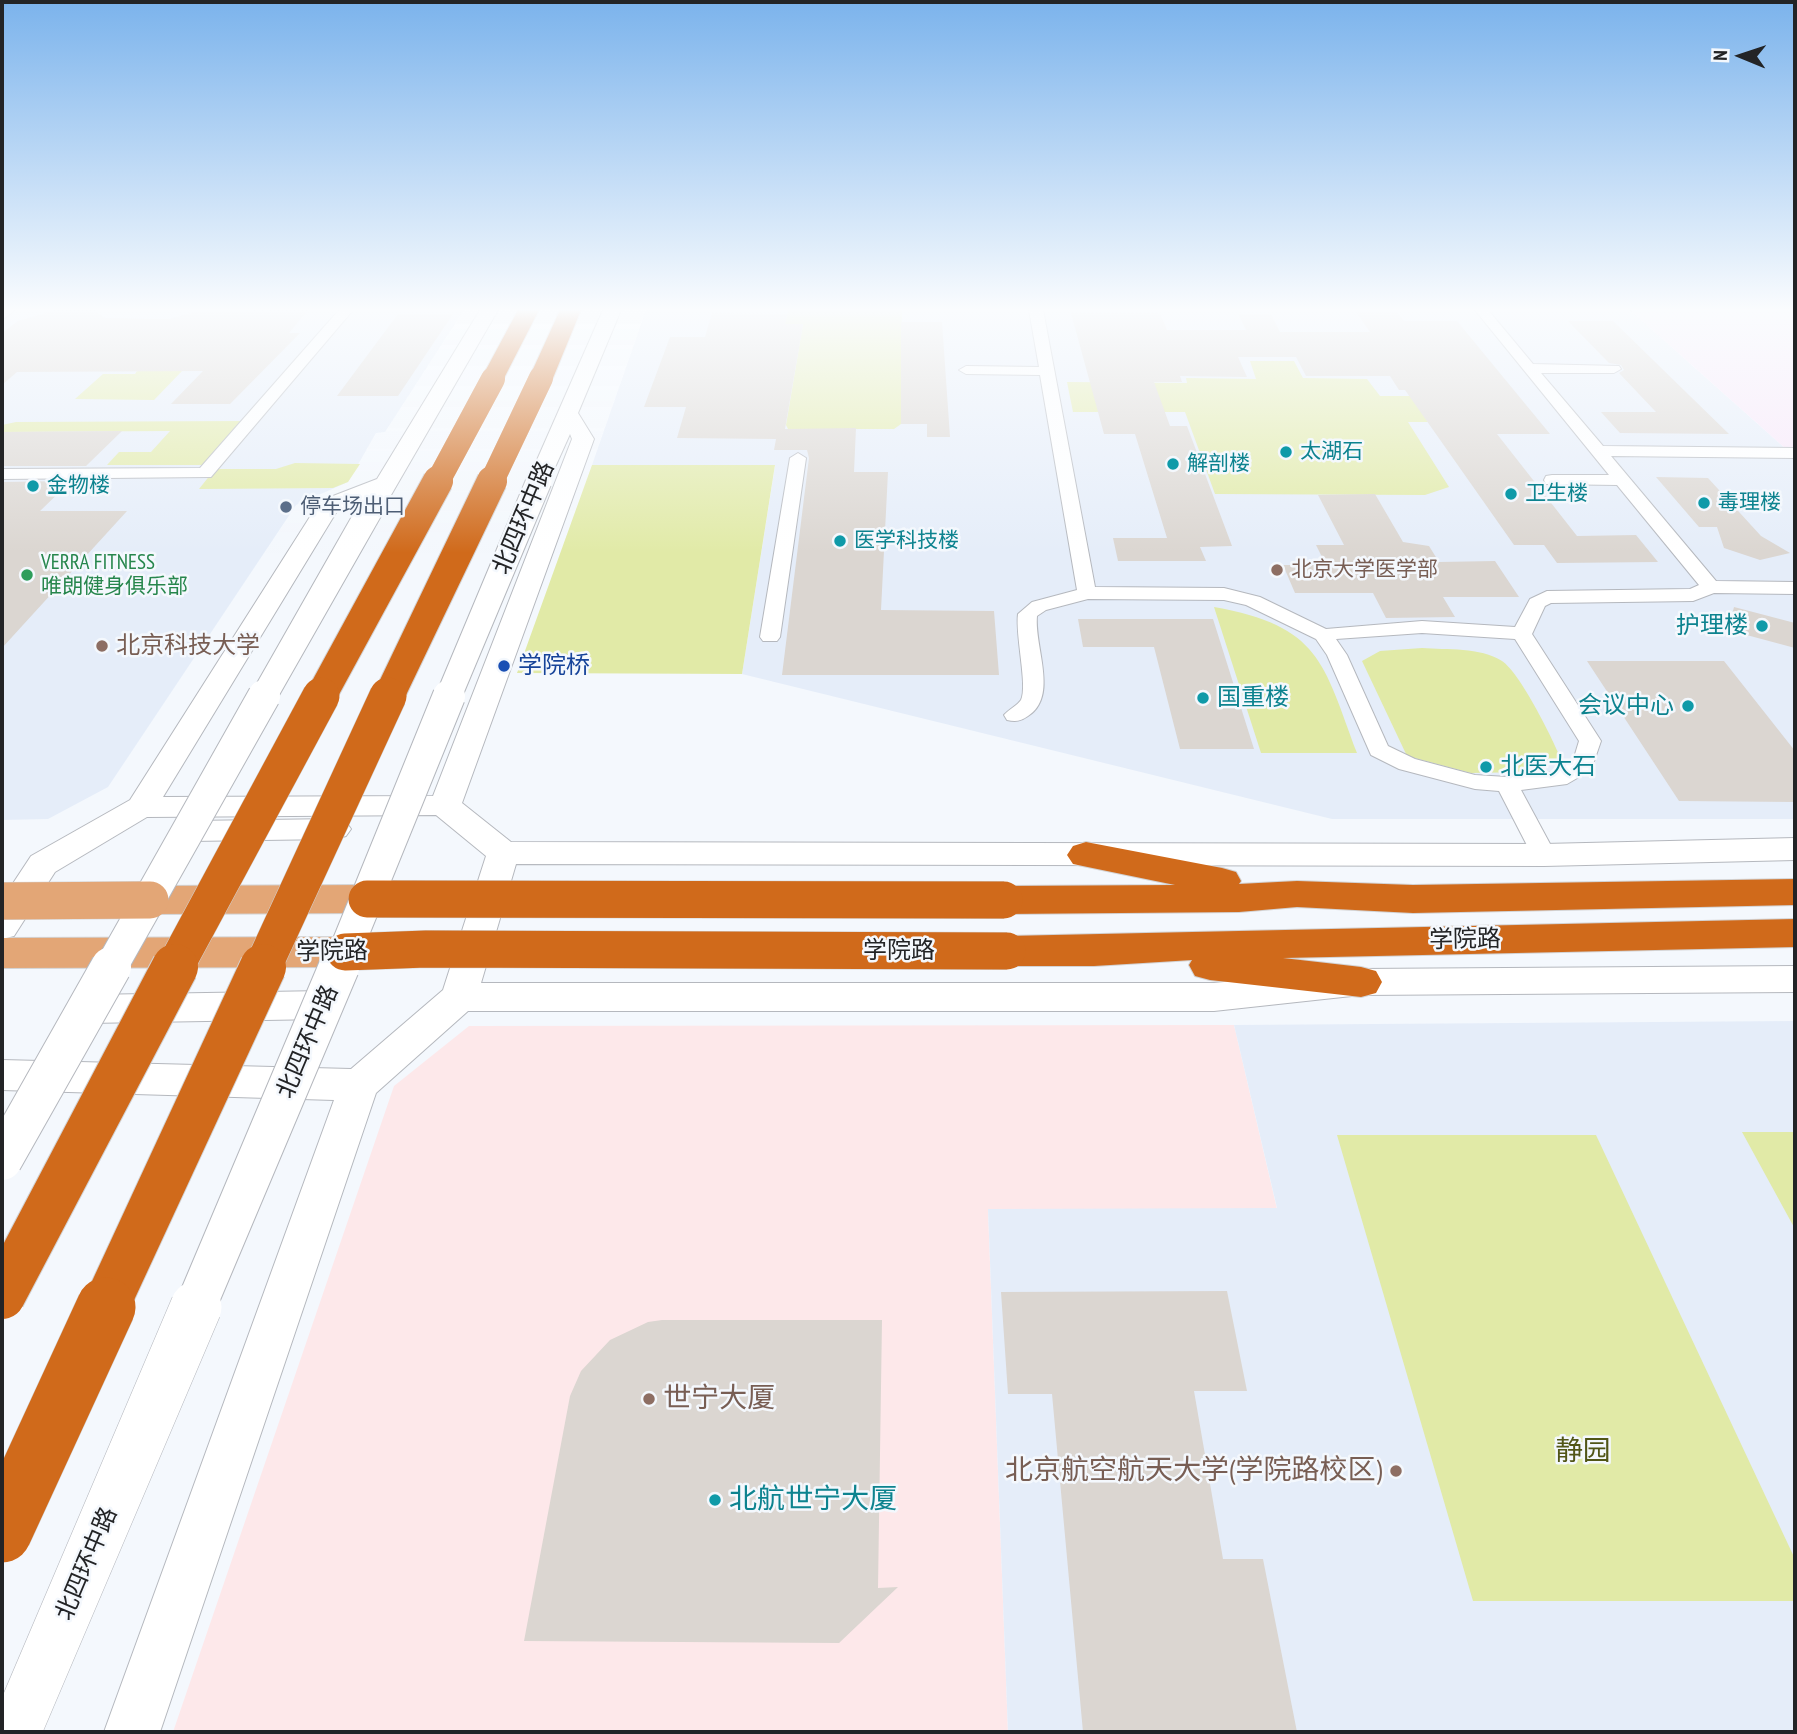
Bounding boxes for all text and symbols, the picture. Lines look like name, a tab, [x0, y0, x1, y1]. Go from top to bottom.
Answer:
north arrow	[1706, 21, 1776, 91]
text: N	[1708, 50, 1732, 61]
place label: 太湖石	[1300, 439, 1363, 465]
marker: 太湖石	[1278, 444, 1294, 460]
place label: 解剖楼	[1187, 451, 1250, 477]
marker: 解剖楼	[1165, 456, 1181, 472]
street label: 北四环中路	[487, 457, 561, 579]
place label: 金物楼	[47, 473, 110, 499]
marker: 金物楼	[25, 478, 41, 494]
place label: 卫生楼	[1525, 481, 1588, 507]
marker: 卫生楼	[1503, 486, 1519, 502]
place label: 毒理楼	[1718, 490, 1781, 516]
place label: 停车场出口	[300, 494, 405, 520]
marker: 毒理楼	[1696, 495, 1712, 511]
marker: 停车场出口	[278, 499, 294, 515]
place label: 医学科技楼	[854, 528, 959, 554]
marker: 医学科技楼	[832, 533, 848, 549]
place label: VERRA FITNESS 唯朗健身俱乐部	[41, 550, 188, 600]
place label: 北京大学医学部	[1291, 557, 1438, 583]
marker: 北京大学医学部	[1269, 562, 1285, 578]
marker: VERRA FITNESS 唯朗健身俱乐部	[19, 567, 35, 583]
place label: 护理楼	[1676, 612, 1748, 640]
marker: 护理楼	[1754, 618, 1770, 634]
place label: 北京科技大学	[116, 632, 260, 660]
marker: 北京科技大学	[94, 638, 110, 654]
place label: 学院桥	[518, 652, 590, 680]
marker: 学院桥	[496, 658, 512, 674]
place label: 国重楼	[1217, 684, 1289, 712]
marker: 国重楼	[1195, 690, 1211, 706]
place label: 会议中心	[1578, 692, 1674, 720]
marker: 会议中心	[1680, 698, 1696, 714]
place label: 北医大石	[1500, 753, 1596, 781]
marker: 北医大石	[1478, 759, 1494, 775]
street label: 学院路	[1429, 925, 1501, 955]
street label: 学院路	[296, 937, 368, 967]
street label: 学院路	[863, 937, 935, 965]
street label: 北四环中路	[271, 981, 345, 1103]
place label: 世宁大厦	[663, 1382, 775, 1416]
marker: 世宁大厦	[641, 1391, 657, 1407]
park label: 静园	[1555, 1435, 1611, 1469]
place label: 北京航空航天大学(学院路校区)	[1005, 1454, 1382, 1488]
marker: 北京航空航天大学(学院路校区)	[1388, 1463, 1404, 1479]
place label: 北航世宁大厦	[729, 1483, 897, 1517]
marker: 北航世宁大厦	[707, 1492, 723, 1508]
street label: 北四环中路	[50, 1503, 124, 1625]

